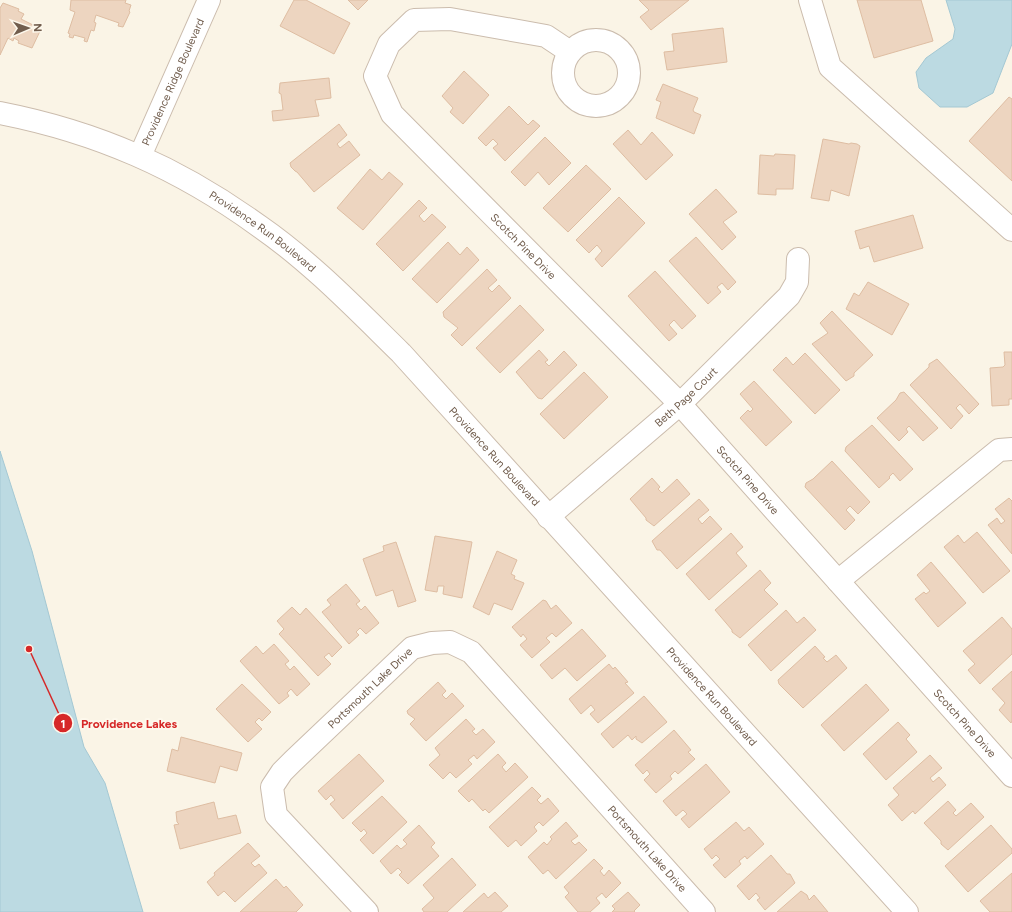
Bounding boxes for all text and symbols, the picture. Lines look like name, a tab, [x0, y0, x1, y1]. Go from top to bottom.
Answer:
north arrow	[8, 8, 48, 48]
street label: Providence Ridge Boulevard	[139, 16, 207, 148]
text: N	[31, 23, 44, 32]
street label: Providence Run Boulevard	[207, 189, 318, 275]
street label: Scotch Pine Drive	[488, 211, 558, 282]
street label: Beth Page Court	[652, 365, 720, 430]
street label: Providence Run Boulevard	[446, 405, 542, 509]
street label: Scotch Pine Drive	[713, 443, 781, 517]
street label: Portsmouth Lake Drive	[325, 645, 415, 731]
street label: Providence Run Boulevard	[664, 645, 760, 749]
street label: Scotch Pine Drive	[931, 687, 998, 760]
callout: Providence Lakes	[53, 711, 185, 735]
text: 1	[60, 717, 66, 731]
text: Providence Lakes	[81, 717, 177, 731]
street label: Portsmouth Lake Drive	[605, 803, 689, 895]

